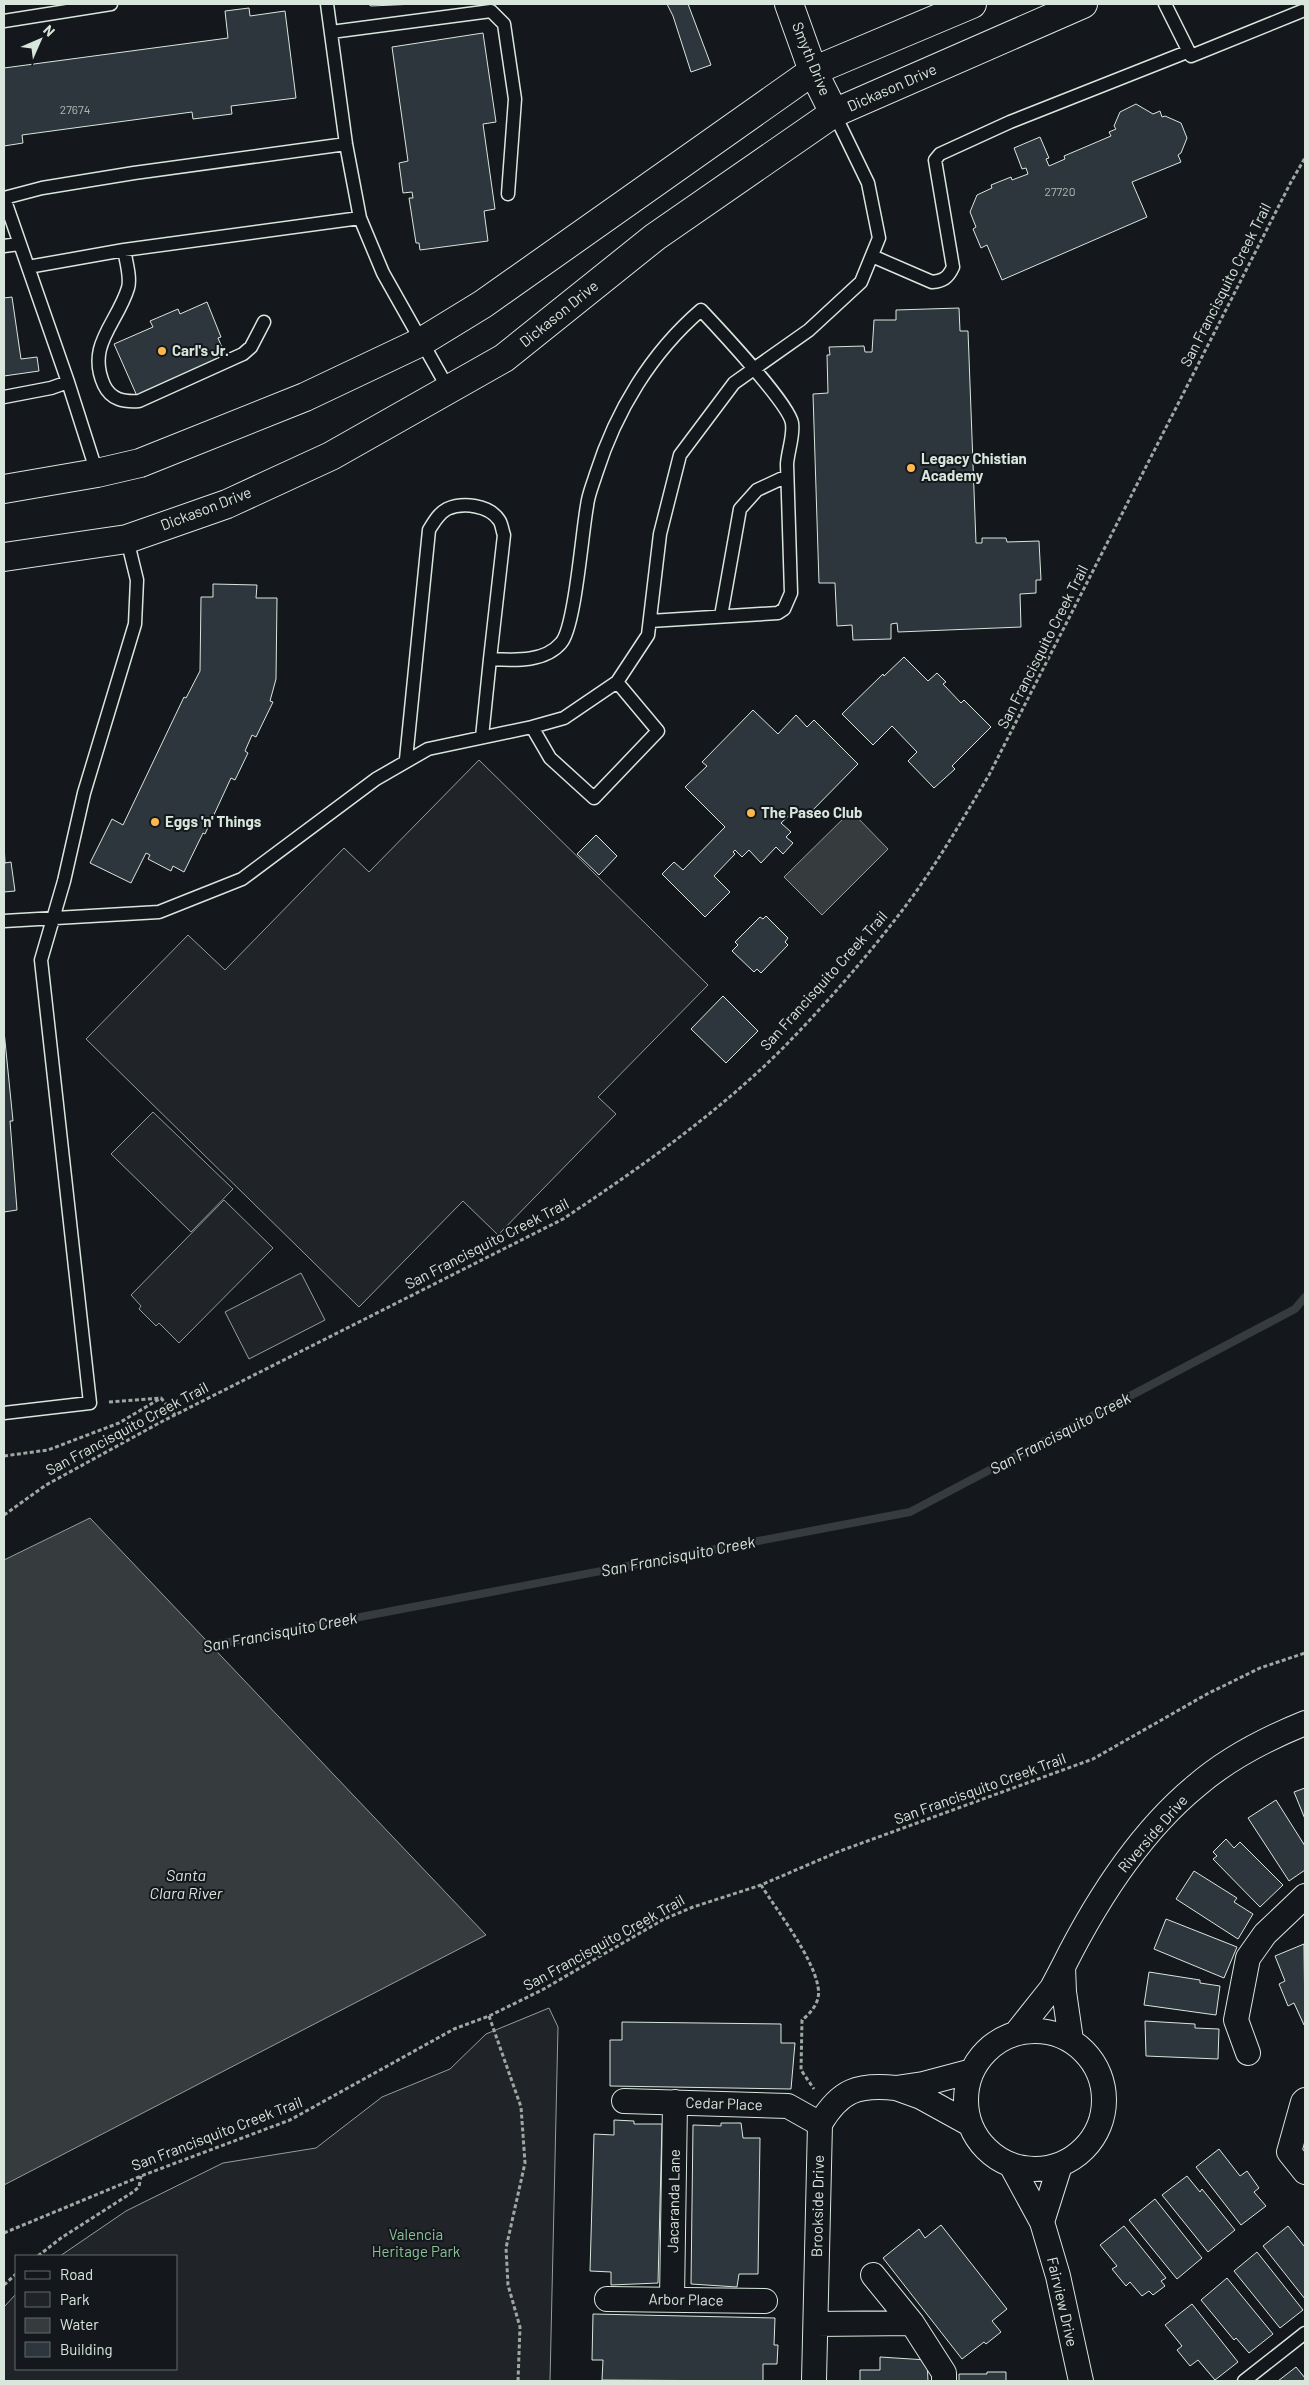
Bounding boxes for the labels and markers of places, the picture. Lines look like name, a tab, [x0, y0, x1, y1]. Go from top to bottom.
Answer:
place label: Carl's Jr.	[172, 341, 229, 359]
marker: Carl's Jr.	[156, 345, 168, 357]
place label: Legacy Chistian Academy	[921, 449, 1027, 484]
marker: Legacy Chistian Academy	[905, 462, 917, 474]
place label: The Paseo Club	[761, 803, 862, 821]
marker: The Paseo Club	[745, 807, 757, 819]
place label: Eggs 'n' Things	[165, 812, 262, 830]
marker: Eggs 'n' Things	[149, 816, 161, 828]

